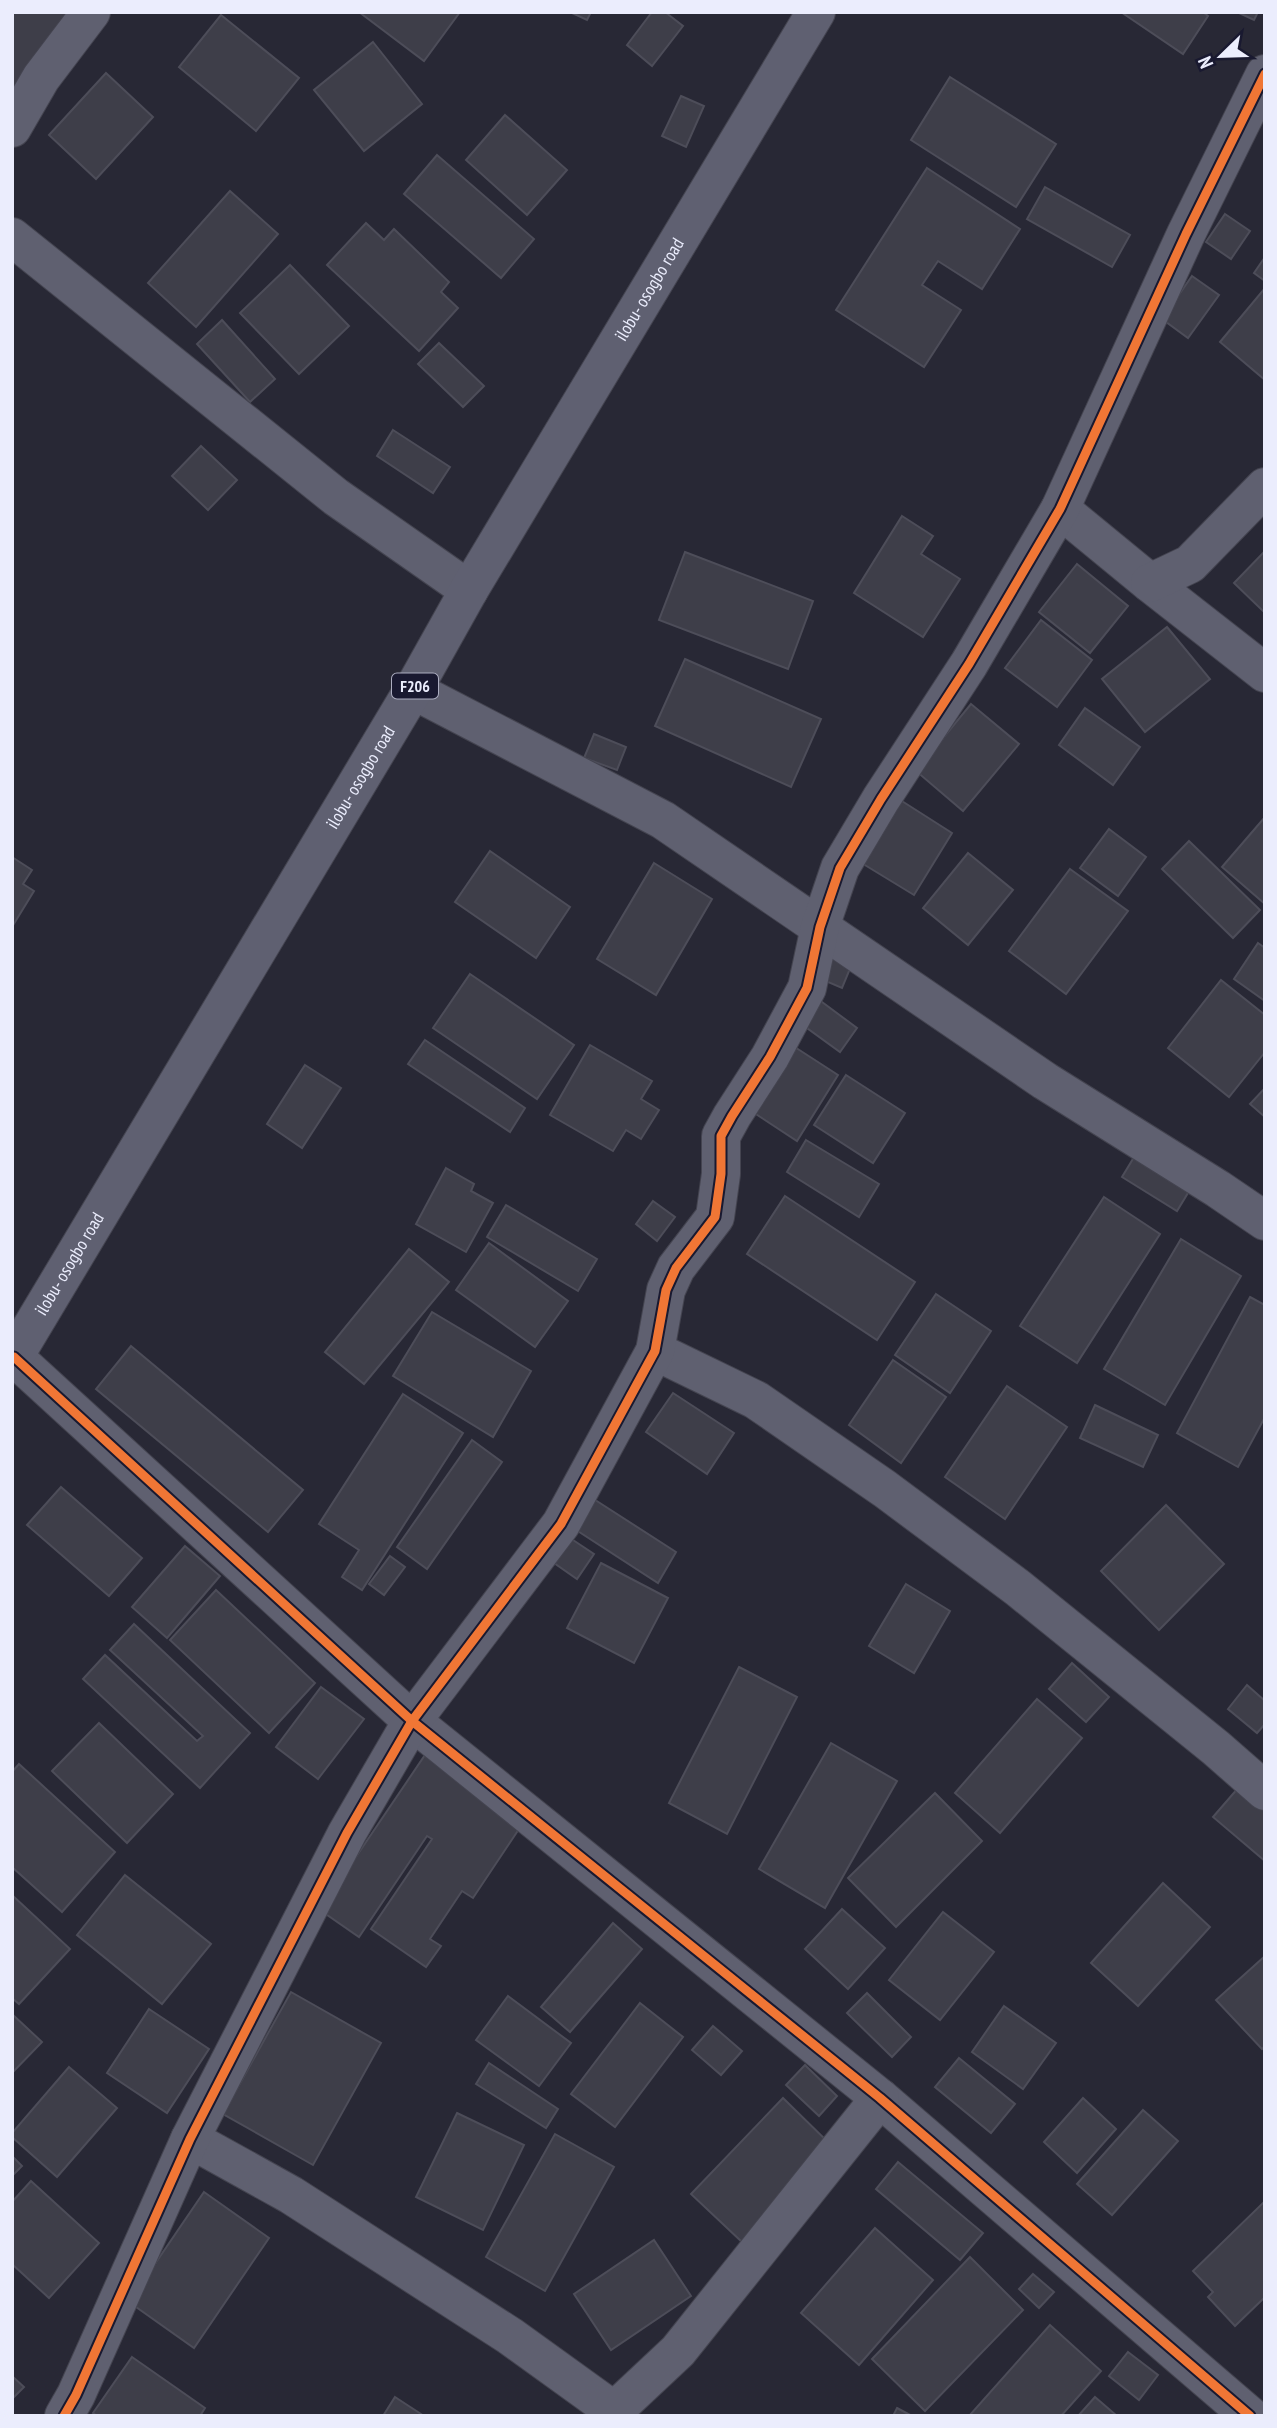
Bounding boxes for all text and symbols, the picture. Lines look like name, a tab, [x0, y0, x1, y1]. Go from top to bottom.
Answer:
north arrow	[1186, 21, 1256, 91]
text: N	[1192, 53, 1218, 72]
street label: ilobu- osogbo road	[609, 234, 689, 345]
road number: F206	[392, 674, 438, 698]
street label: ilobu- osogbo road	[321, 721, 400, 833]
street label: ilobu- osogbo road	[29, 1208, 109, 1319]

